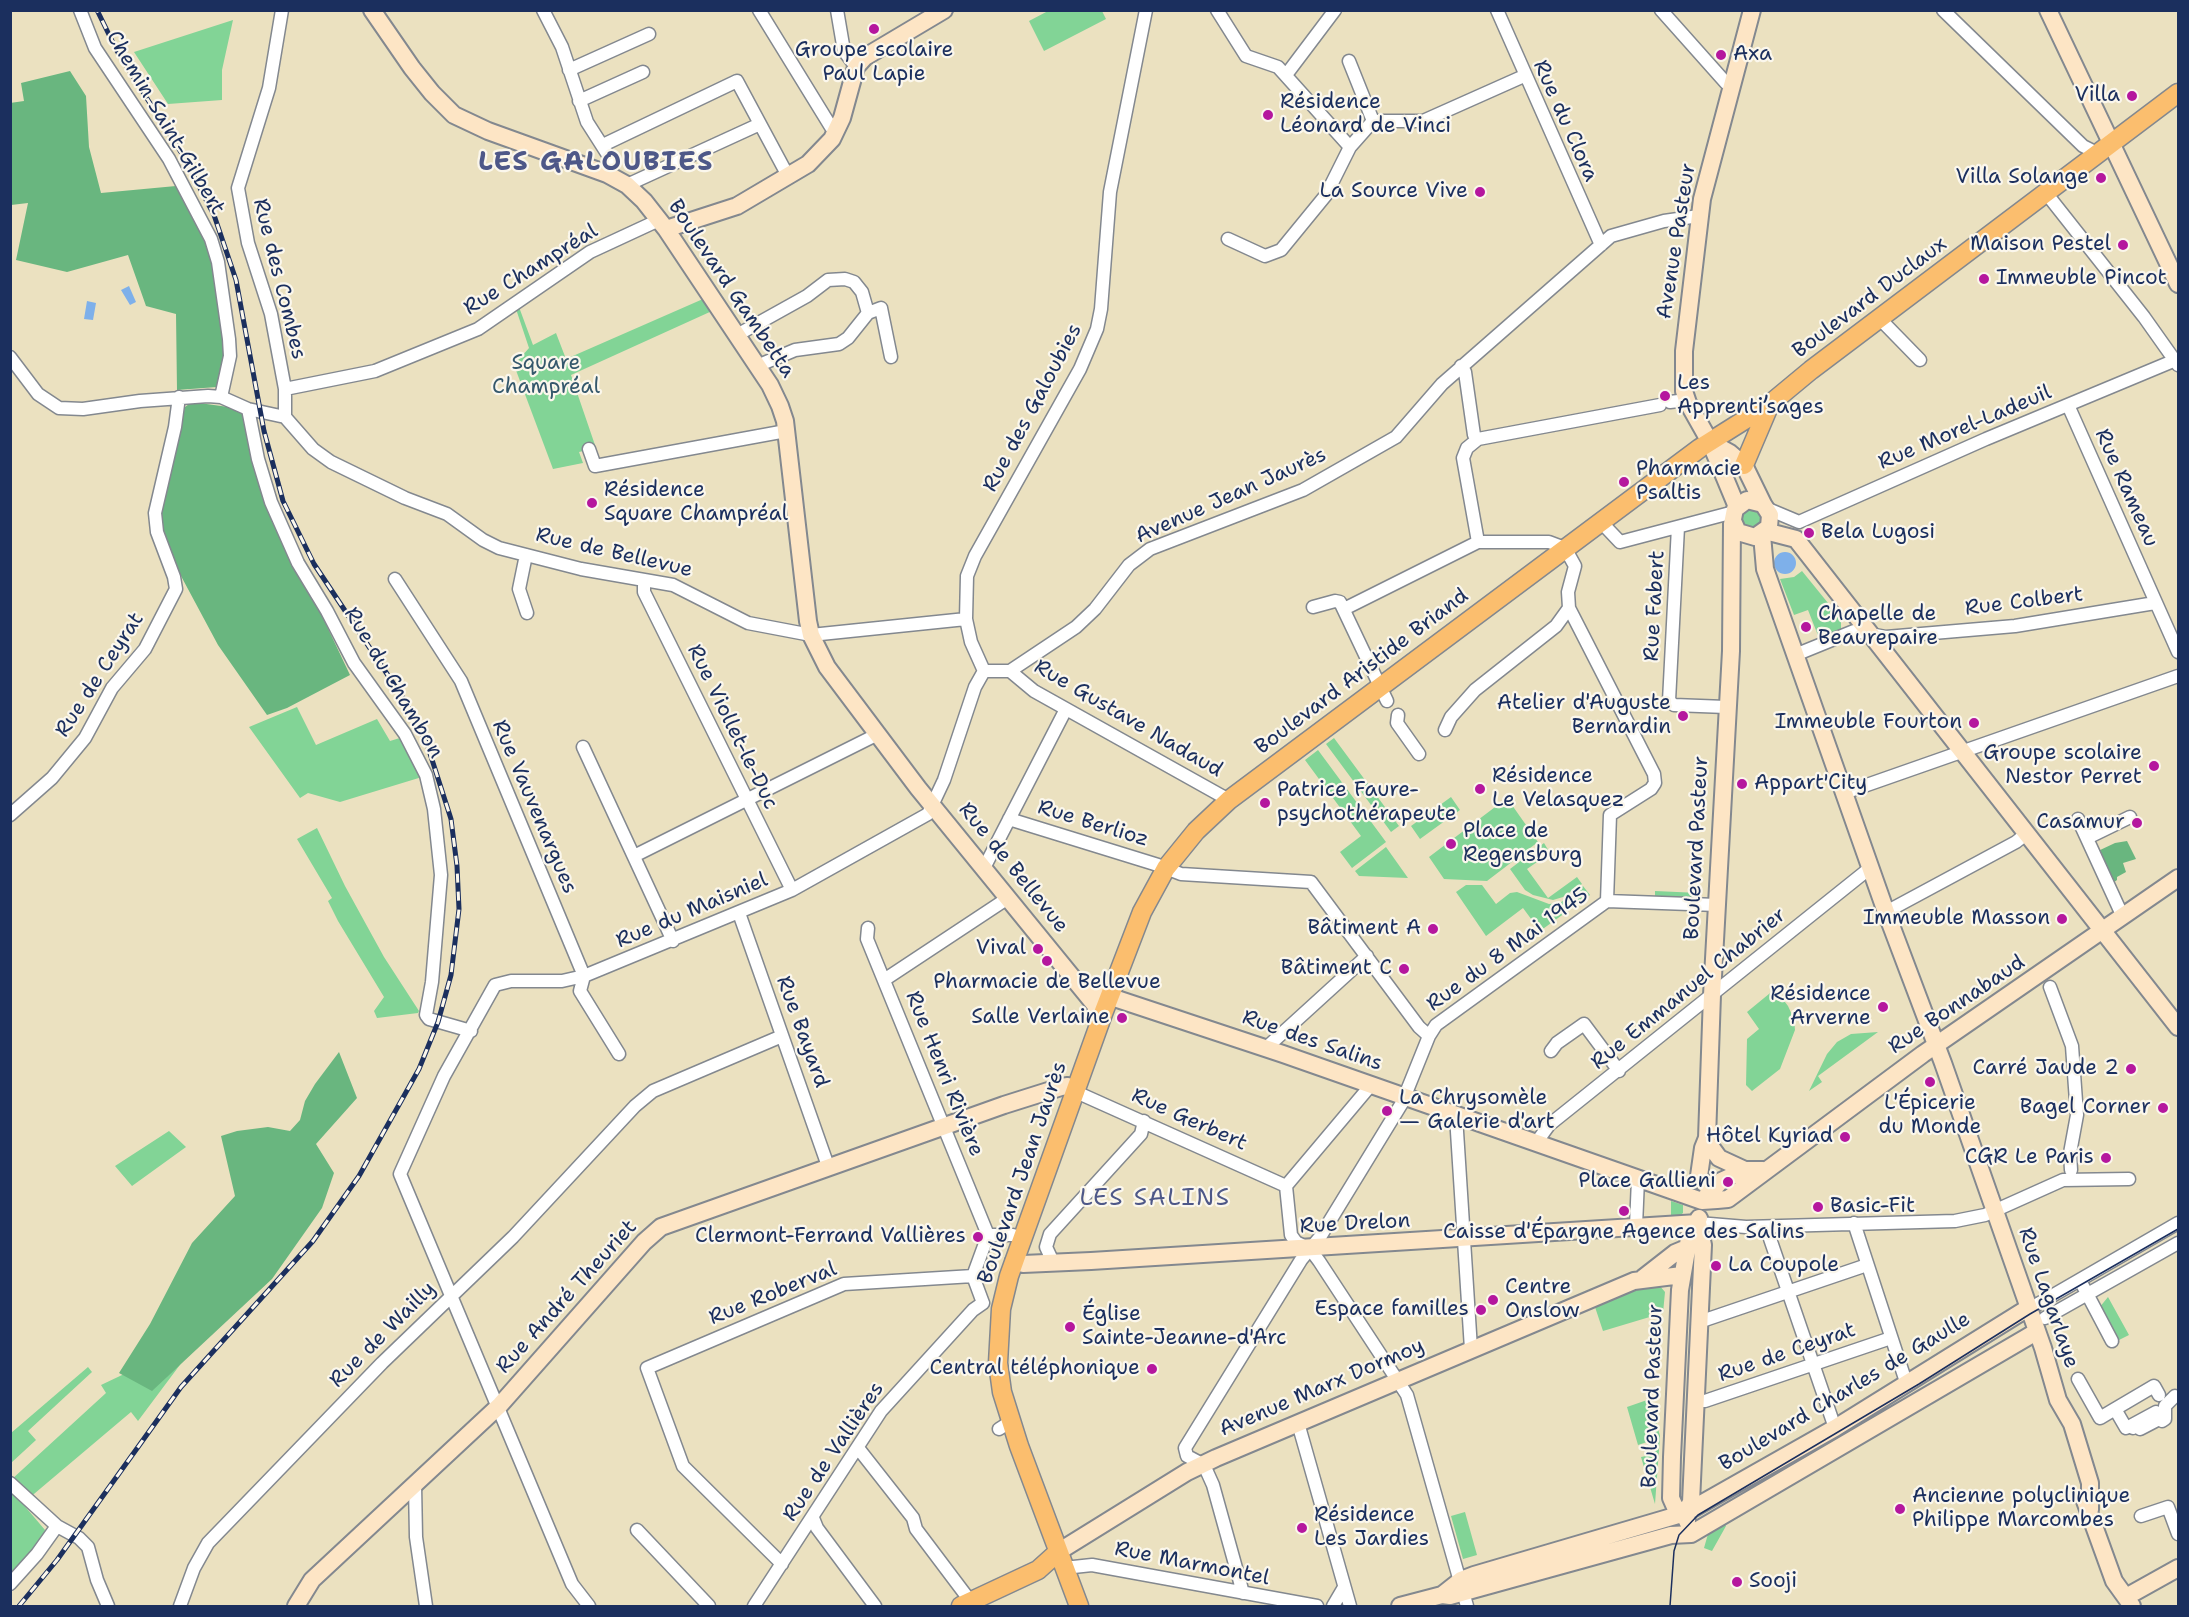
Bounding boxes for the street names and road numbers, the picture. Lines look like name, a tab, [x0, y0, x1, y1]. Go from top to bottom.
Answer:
street label: Chemin Saint-Gilbert	[100, 26, 230, 220]
street label: Rue du Clora	[1527, 56, 1603, 186]
street label: Avenue Pasteur	[1652, 161, 1702, 321]
street label: Boulevard Gambetta	[662, 195, 800, 383]
street label: Rue des Combes	[247, 196, 311, 362]
street label: Rue Champréal	[459, 219, 603, 321]
street label: Boulevard Duclaux	[1788, 232, 1952, 364]
street label: Rue des Galoubies	[978, 320, 1088, 496]
street label: Rue Morel-Ladeuil	[1875, 380, 2055, 476]
street label: Rue Rameau	[2089, 425, 2163, 551]
street label: Avenue Jean Jaurès	[1132, 443, 1330, 549]
street label: Rue de Bellevue	[533, 523, 695, 583]
street label: Rue Fabert	[1640, 550, 1670, 662]
street label: Rue Colbert	[1964, 582, 2084, 622]
street label: Boulevard Aristide Briand	[1250, 583, 1474, 761]
street label: Rue du Chambon	[338, 603, 448, 763]
street label: Rue de Ceyrat	[50, 608, 150, 742]
street label: Rue Viollet-le-Duc	[681, 640, 783, 814]
street label: Rue Gustave Nadaud	[1029, 655, 1227, 783]
street label: Rue Vauvenargues	[486, 716, 582, 898]
street label: Boulevard Pasteur	[1680, 755, 1714, 941]
street label: Rue Berlioz	[1034, 795, 1152, 853]
street label: Rue de Bellevue	[953, 798, 1073, 938]
street label: Rue du Maisniel	[612, 868, 772, 954]
street label: Rue du 8 Mai 1945	[1422, 883, 1594, 1017]
street label: Rue Emmanuel Chabrier	[1586, 903, 1792, 1075]
street label: Rue Bonnabaud	[1884, 950, 2030, 1060]
street label: Rue Bayard	[770, 973, 834, 1091]
street label: Rue Henri Rivière	[899, 988, 989, 1160]
street label: Rue des Salins	[1239, 1005, 1385, 1077]
street label: Boulevard Jean Jaurès	[973, 1059, 1073, 1287]
street label: Rue Gerbert	[1127, 1083, 1251, 1157]
street label: Rue Drelon	[1299, 1209, 1411, 1239]
street label: Rue André Theuriet	[491, 1215, 643, 1379]
street label: Rue Lagarlaye	[2012, 1224, 2084, 1372]
street label: Rue Roberval	[706, 1257, 840, 1331]
street label: Rue de Wailly	[325, 1277, 441, 1393]
street label: Boulevard Pasteur	[1637, 1303, 1669, 1489]
street label: Boulevard Charles de Gaulle	[1715, 1307, 1975, 1477]
street label: Rue de Ceyrat	[1715, 1318, 1859, 1388]
street label: Avenue Marx Dormoy	[1216, 1333, 1428, 1443]
street label: Rue de Vallières	[778, 1377, 890, 1527]
street label: Rue Marmontel	[1112, 1537, 1272, 1591]

